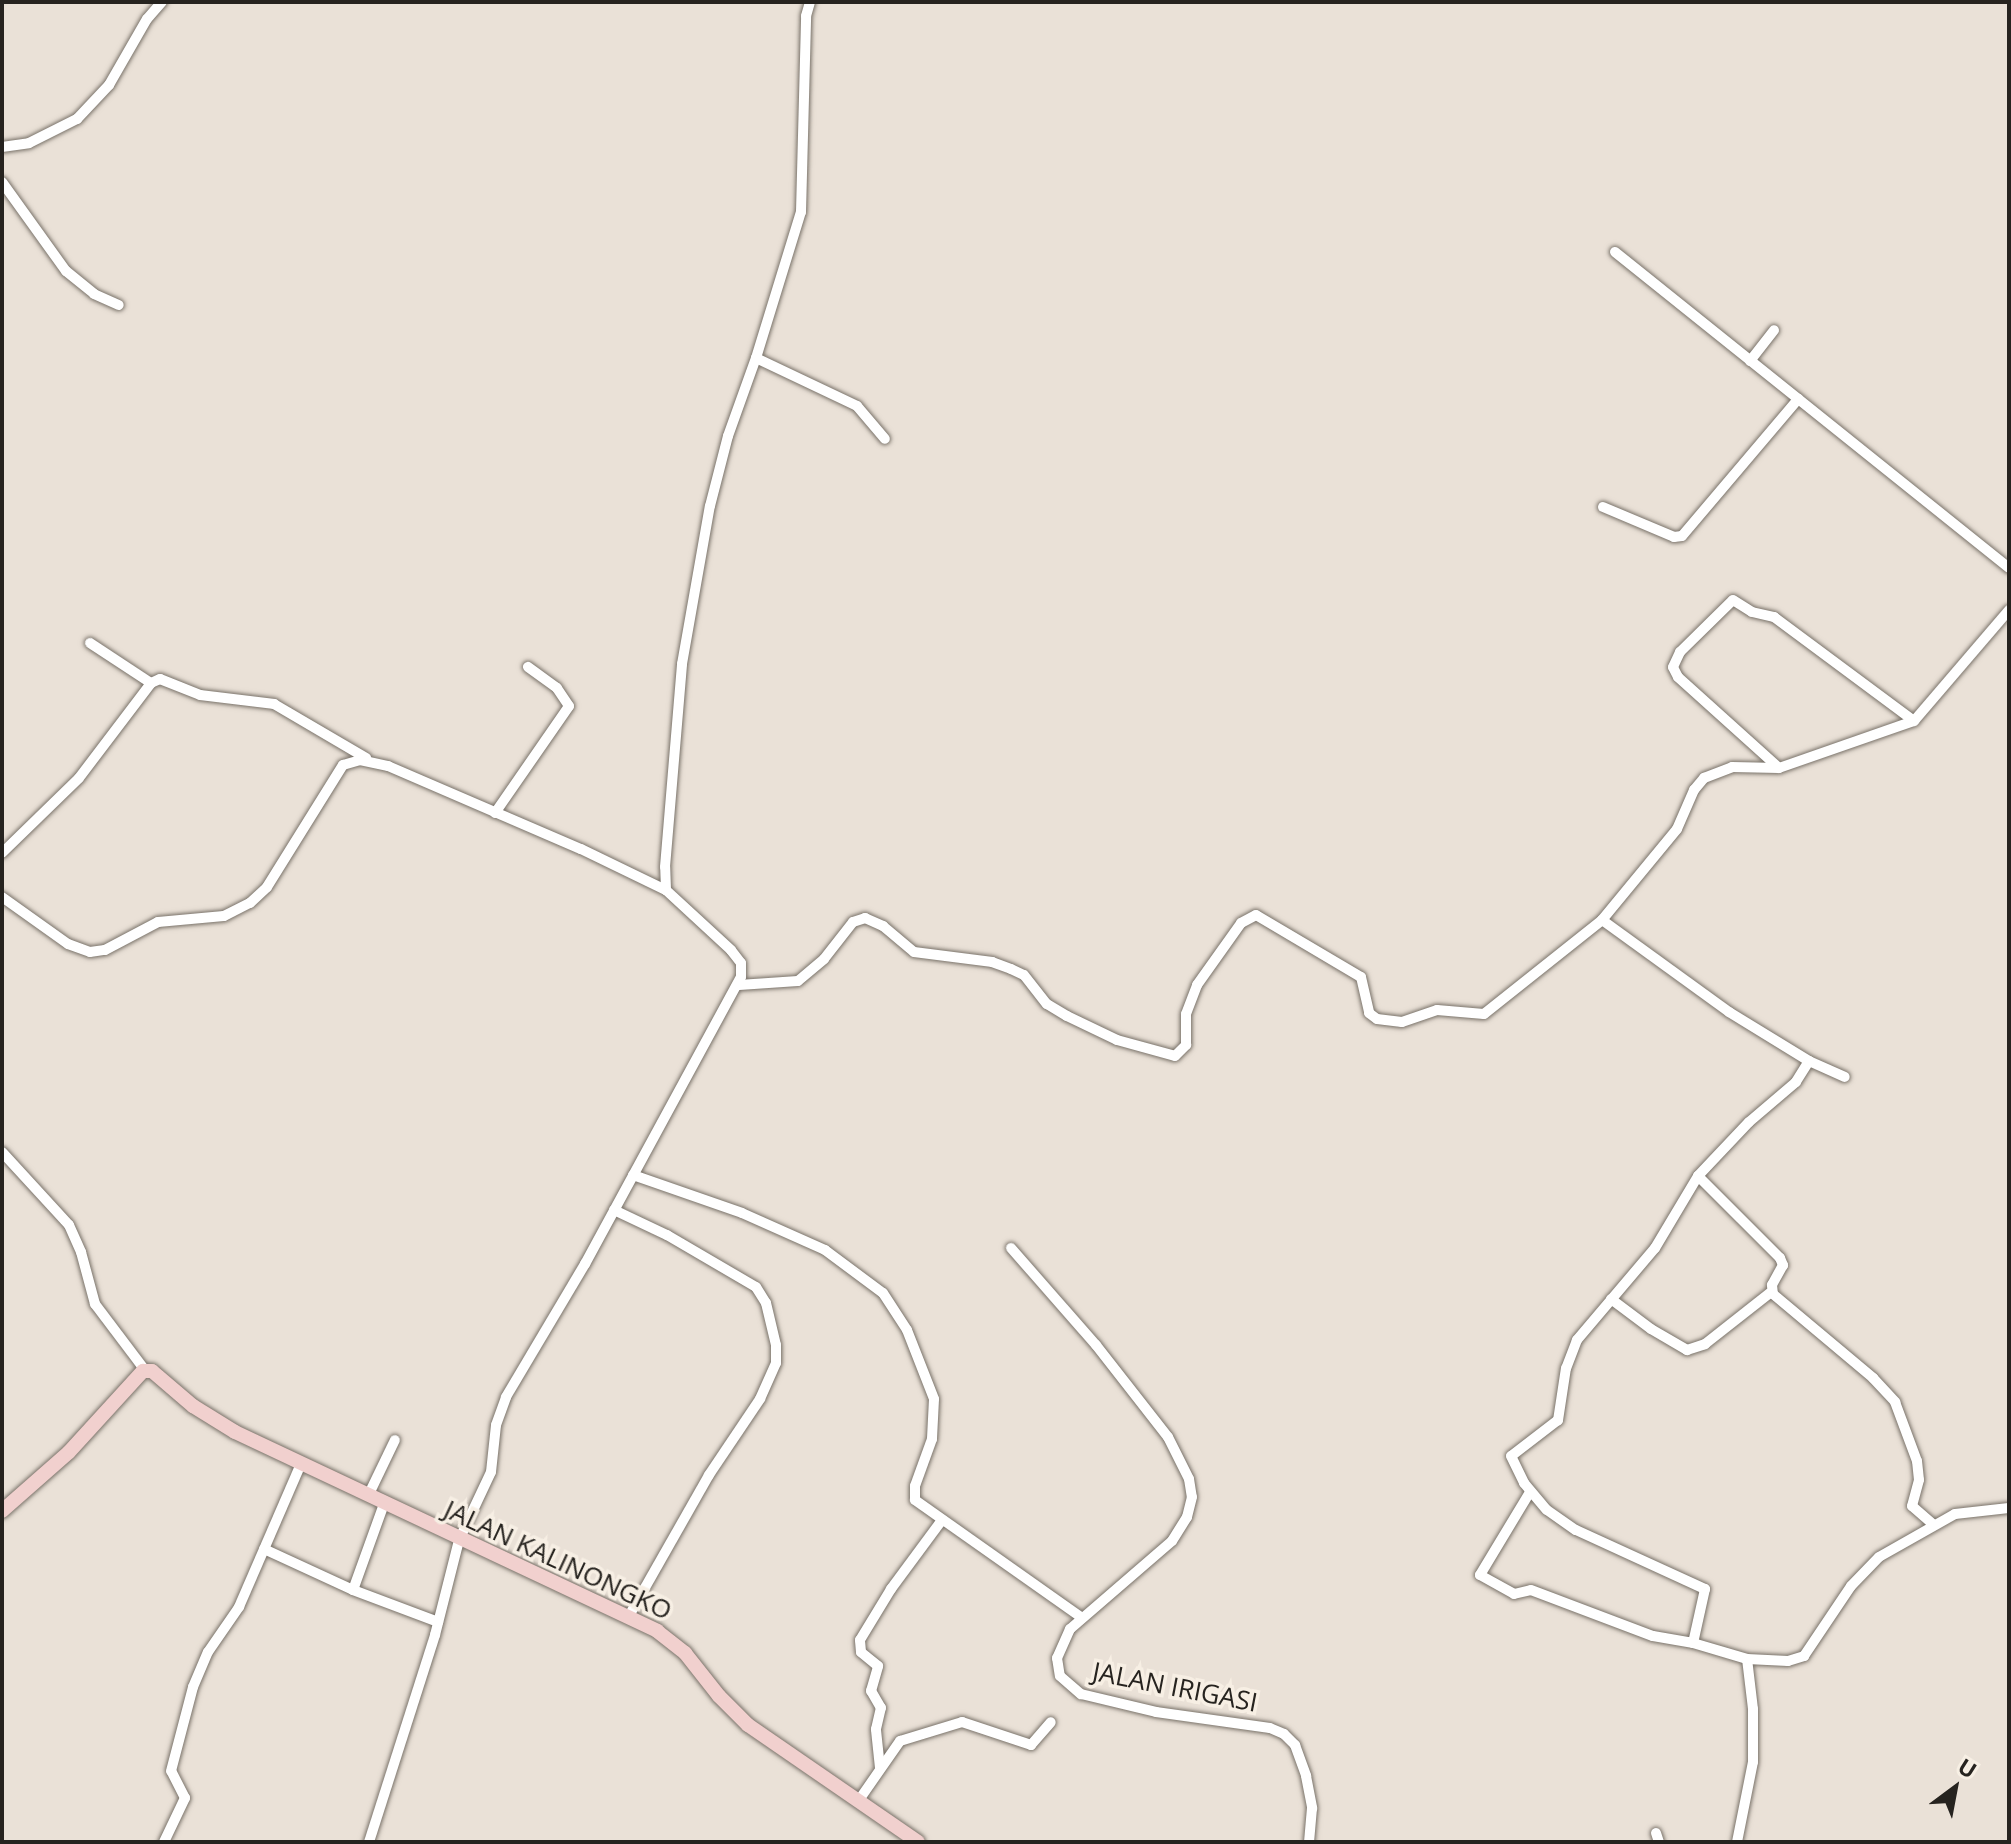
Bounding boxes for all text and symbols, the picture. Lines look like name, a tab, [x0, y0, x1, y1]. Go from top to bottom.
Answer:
street label: JALAN KALINONGKO	[439, 1494, 677, 1626]
street label: JALAN IRIGASI	[1090, 1656, 1260, 1718]
north arrow	[1915, 1748, 1995, 1828]
text: U	[1953, 1751, 1983, 1785]

